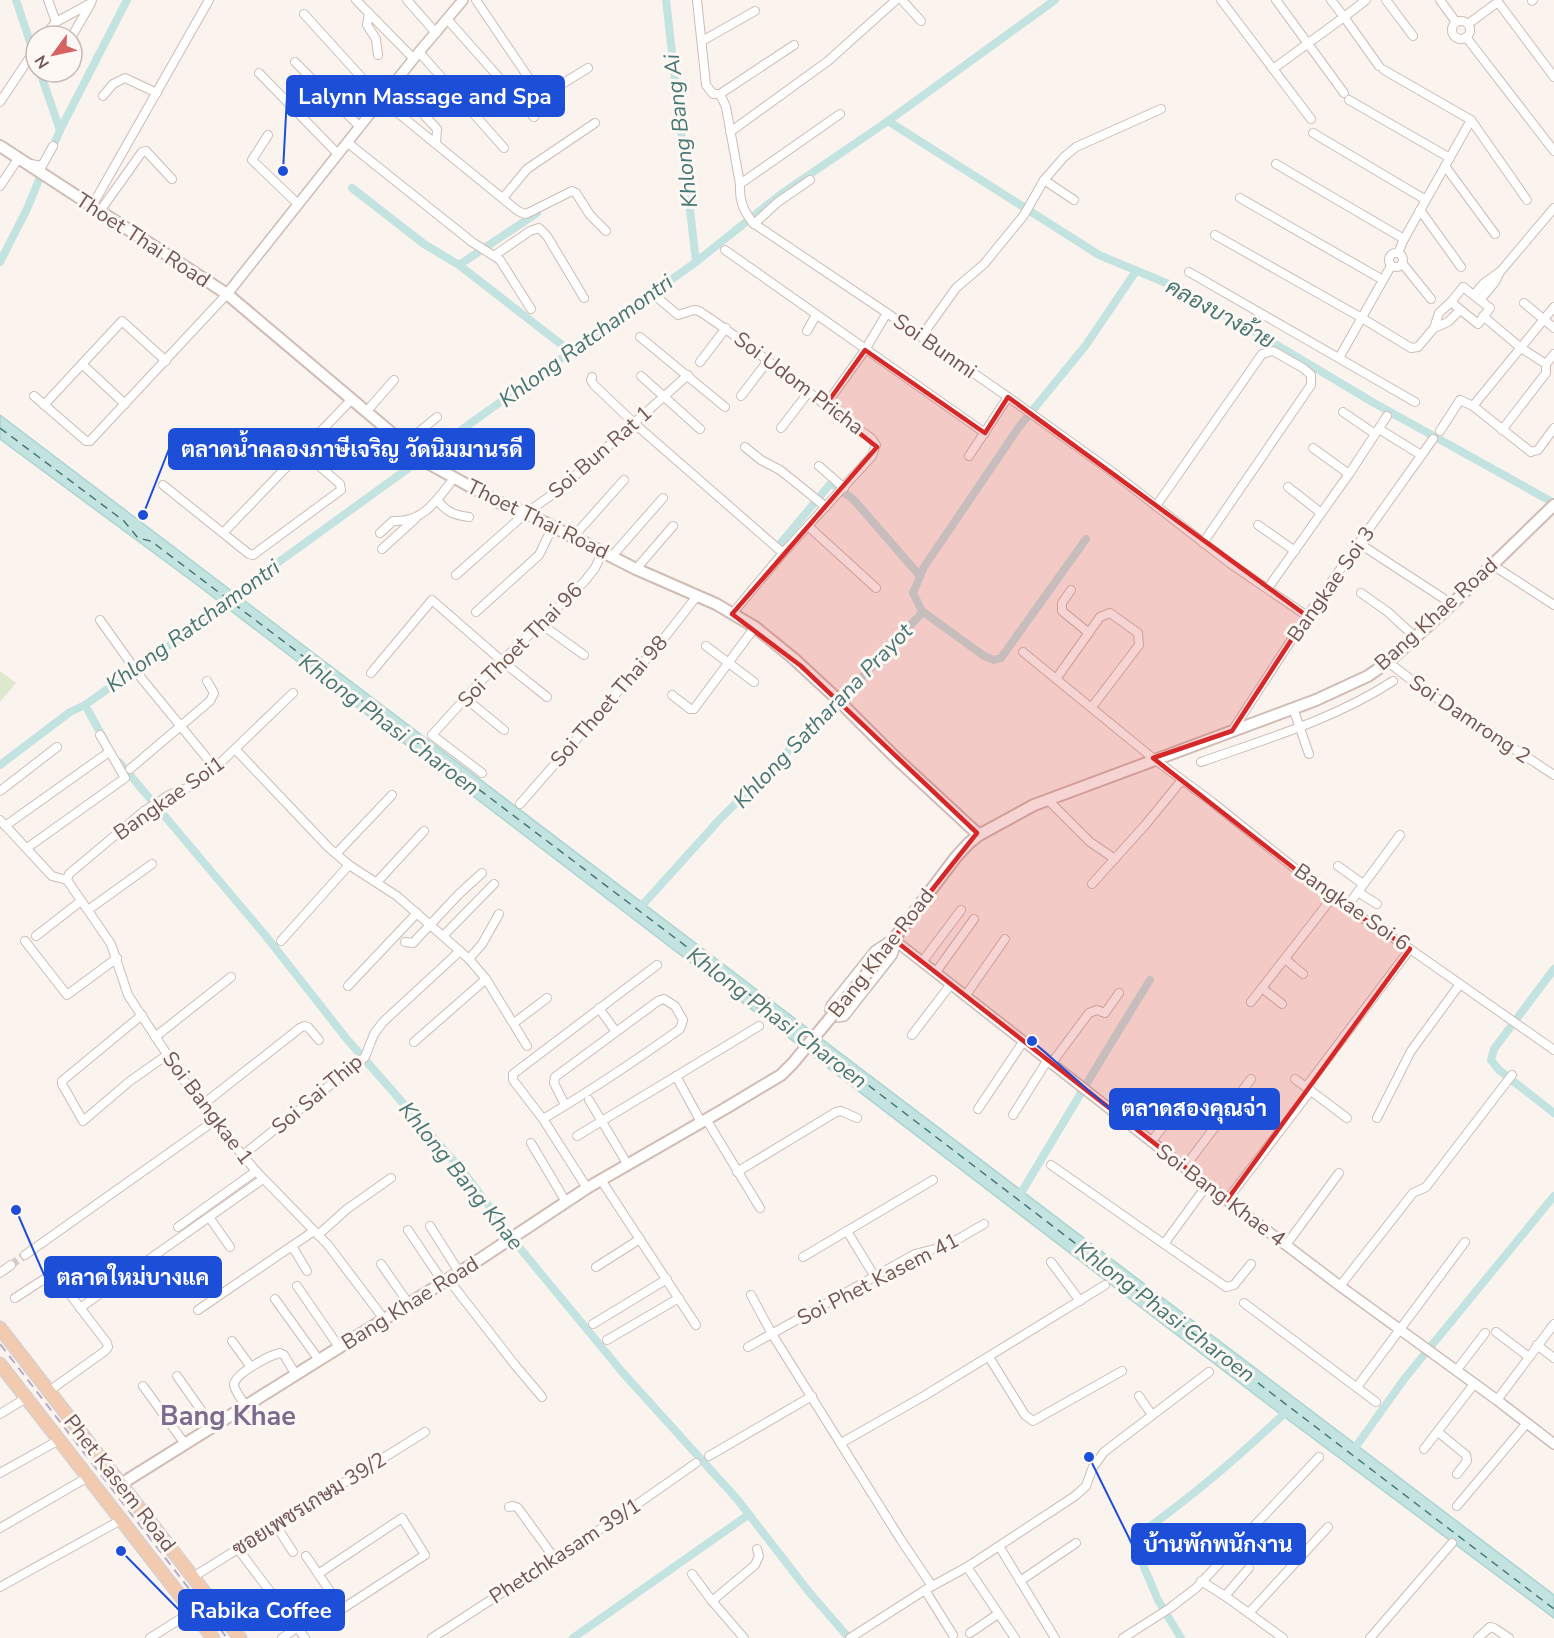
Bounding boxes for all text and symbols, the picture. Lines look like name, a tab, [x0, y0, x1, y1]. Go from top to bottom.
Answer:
north arrow	[24, 24, 84, 84]
text: N	[30, 51, 55, 73]
water label: Khlong Bang Ai	[657, 52, 705, 210]
callout: Lalynn Massage and Spa	[287, 76, 564, 116]
text: Lalynn Massage and Spa	[298, 82, 552, 112]
street label: Thoet Thai Road	[70, 186, 216, 294]
water label: Khlong Ratchamontri	[493, 267, 680, 414]
water label: คลองบางอ้าย	[1160, 272, 1280, 356]
street label: Soi Bunmi	[888, 307, 982, 385]
street label: Soi Udom Pricha	[728, 325, 870, 441]
street label: Soi Bun Rat 1	[542, 399, 658, 505]
callout: ตลาดน้ำคลองภาษีเจริญ วัดนิมมานรดี	[169, 429, 534, 469]
text: ตลาดน้ำคลองภาษีเจริญ วัดนิมมานรดี	[181, 430, 523, 465]
street label: Thoet Thai Road	[462, 472, 614, 566]
street label: Bangkae Soi 3	[1281, 521, 1381, 647]
street label: Bang Khae Road	[1368, 551, 1504, 677]
water label: Khlong Ratchamontri	[100, 552, 287, 699]
street label: Soi Thoet Thai 96	[451, 576, 589, 714]
water label: Khlong Satharana Prayot	[727, 616, 920, 815]
street label: Soi Thoet Thai 98	[544, 629, 674, 773]
water label: Khlong Phasi Charoen	[293, 647, 485, 803]
street label: Soi Damrong 2	[1404, 668, 1536, 770]
street label: Bangkae Soi1	[108, 749, 230, 847]
street label: Bangkae Soi 6	[1289, 857, 1415, 957]
street label: Bang Khae Road	[822, 883, 940, 1023]
water label: Khlong Phasi Charoen	[681, 940, 873, 1096]
street label: Soi Bangkae 1	[156, 1046, 260, 1170]
street label: Soi Sai Thip	[266, 1048, 368, 1140]
callout: ตลาดสองคุณจ่า	[1110, 1089, 1279, 1129]
text: ตลาดสองคุณจ่า	[1121, 1094, 1267, 1124]
water label: Khlong Bang Khae	[392, 1095, 530, 1257]
street label: Soi Bang Khae 4	[1151, 1137, 1291, 1253]
street label: Soi Phet Kasem 41	[792, 1226, 964, 1332]
water label: Khlong Phasi Charoen	[1069, 1234, 1261, 1390]
street label: Bang Khae Road	[336, 1250, 484, 1356]
callout: ตลาดใหม่บางแค	[45, 1257, 221, 1297]
text: ตลาดใหม่บางแค	[57, 1263, 209, 1293]
district label: Bang Khae	[160, 1398, 296, 1435]
street label: Phet Kasem Road	[58, 1409, 182, 1557]
street label: ซอยเพชรเกษม 39/2	[227, 1445, 391, 1563]
street label: Phetchkasam 39/1	[484, 1492, 646, 1610]
callout: บ้านพักพนักงาน	[1132, 1524, 1305, 1564]
text: บ้านพักพนักงาน	[1143, 1530, 1293, 1560]
callout: Rabika Coffee	[179, 1590, 344, 1630]
text: Rabika Coffee	[190, 1596, 332, 1626]

